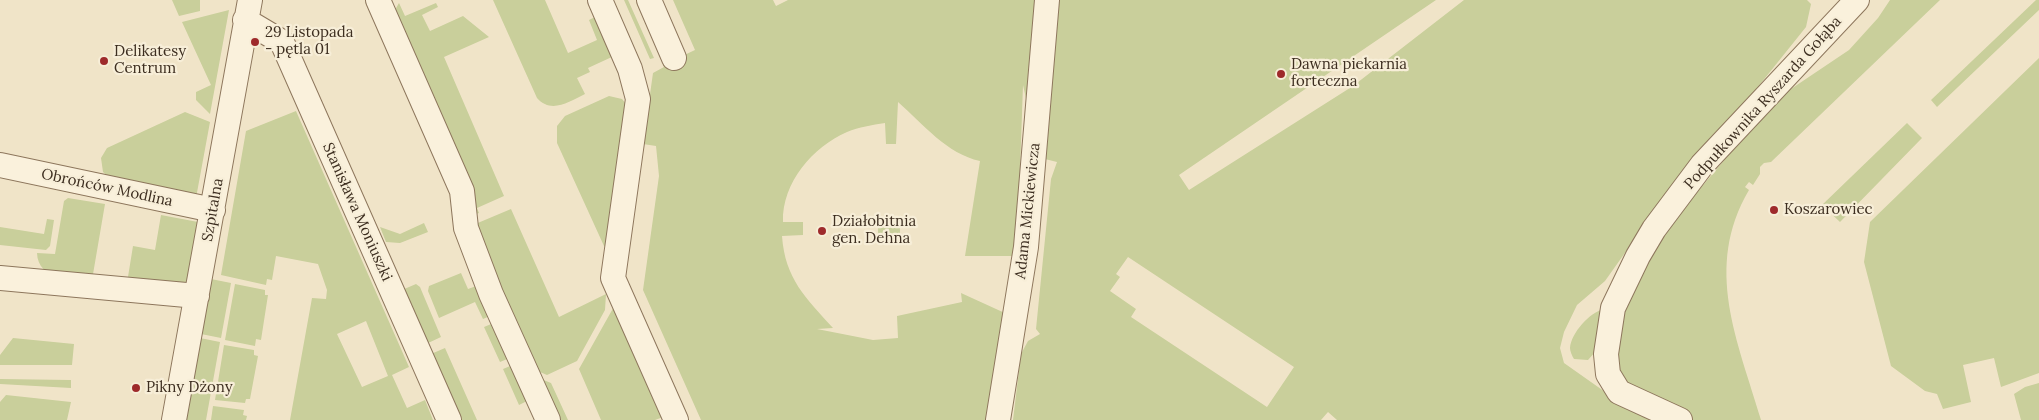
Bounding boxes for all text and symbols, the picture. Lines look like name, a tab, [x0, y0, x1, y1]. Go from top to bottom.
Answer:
street label: Podpułkownika Ryszarda Gołąba	[1681, 13, 1845, 193]
place label: 29 Listopada - pętla 01	[265, 24, 353, 59]
marker: 29 Listopada - pętla 01	[249, 36, 261, 48]
place label: Delikatesy Centrum	[114, 43, 186, 78]
marker: Delikatesy Centrum	[98, 55, 110, 67]
place label: Dawna piekarnia forteczna	[1291, 56, 1407, 91]
marker: Dawna piekarnia forteczna	[1275, 68, 1287, 80]
street label: Stanisława Moniuszki	[318, 140, 396, 284]
street label: Adama Mickiewicza	[1012, 142, 1044, 280]
street label: Obrońców Modlina	[40, 165, 174, 211]
street label: Szpitalna	[199, 177, 227, 243]
place label: Koszarowiec	[1784, 201, 1872, 219]
marker: Koszarowiec	[1768, 204, 1780, 216]
place label: Działobitnia gen. Dehna	[832, 213, 916, 248]
marker: Działobitnia gen. Dehna	[816, 225, 828, 237]
place label: Pikny Dżony	[146, 379, 233, 397]
marker: Pikny Dżony	[130, 382, 142, 394]

